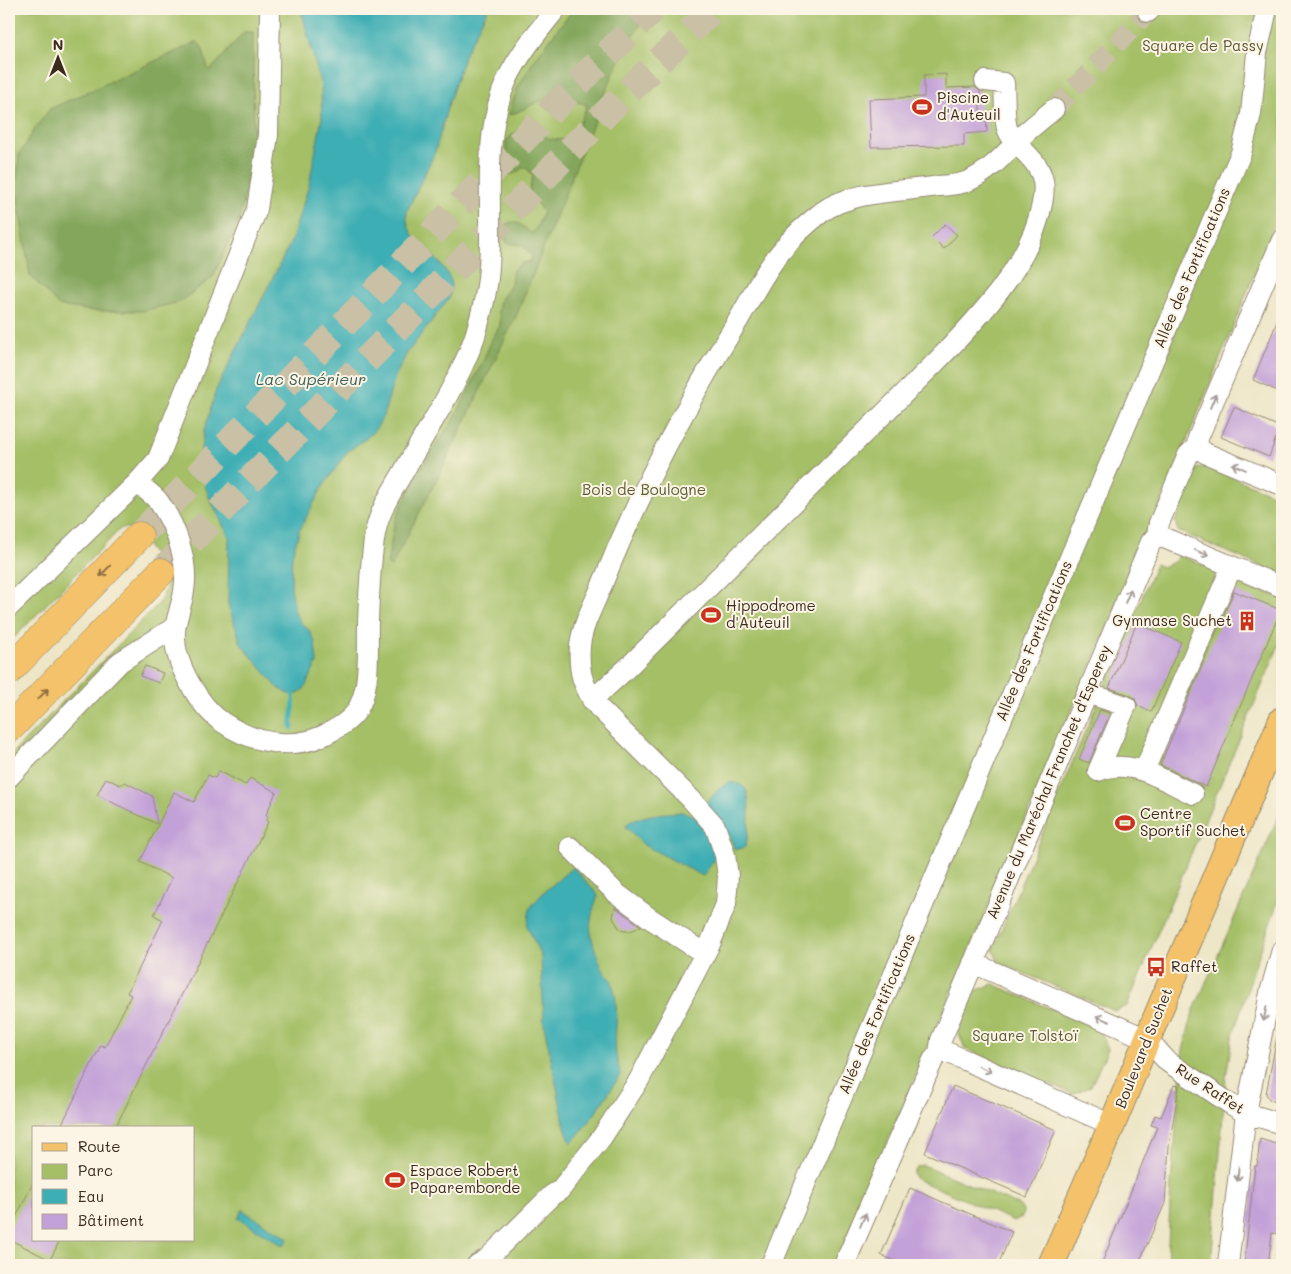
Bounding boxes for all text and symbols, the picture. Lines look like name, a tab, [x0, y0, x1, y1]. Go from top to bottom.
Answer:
north arrow	[32, 32, 82, 82]
text: N	[53, 35, 63, 54]
park label: Square de Passy	[1142, 35, 1264, 55]
place label: Piscine d'Auteuil	[937, 87, 1001, 124]
sports icon: Piscine d'Auteuil	[911, 96, 933, 118]
street label: Allée des Fortifications	[1148, 184, 1234, 351]
water label: Lac Supérieur	[256, 368, 366, 389]
one-way arrow	[1209, 394, 1219, 409]
one-way arrow	[1232, 462, 1247, 472]
park label: Bois de Boulogne	[582, 479, 706, 499]
one-way arrow	[1195, 550, 1210, 559]
street label: Allée des Fortifications	[990, 557, 1076, 724]
one-way arrow	[99, 565, 111, 578]
one-way arrow	[1123, 589, 1133, 604]
place label: Hippodrome d'Auteuil	[726, 595, 816, 632]
sports icon: Hippodrome d'Auteuil	[700, 604, 722, 626]
place label: Gymnase Suchet	[1112, 610, 1232, 630]
building icon: Gymnase Suchet	[1236, 610, 1258, 632]
street label: Avenue du Maréchal Franchet d'Esperey	[981, 641, 1115, 922]
one-way arrow	[37, 688, 49, 700]
place label: Centre Sportif Suchet	[1140, 803, 1246, 840]
sports icon: Centre Sportif Suchet	[1114, 812, 1136, 834]
street label: Allée des Fortifications	[833, 930, 919, 1097]
bus stop icon: Raffet	[1145, 956, 1167, 978]
place label: Raffet	[1171, 956, 1218, 976]
street label: Boulevard Suchet	[1110, 984, 1176, 1111]
one-way arrow	[1260, 1006, 1270, 1022]
one-way arrow	[1096, 1014, 1111, 1024]
park label: Square Tolstoï	[972, 1025, 1078, 1045]
street label: Rue Raffet	[1172, 1058, 1249, 1118]
one-way arrow	[977, 1065, 992, 1075]
legend	[32, 1126, 195, 1242]
text: Route	[78, 1136, 121, 1156]
text: Parc	[78, 1160, 113, 1180]
place label: Espace Robert Paparemborde	[410, 1160, 521, 1197]
one-way arrow	[1233, 1166, 1243, 1182]
sports icon: Espace Robert Paparemborde	[384, 1169, 406, 1191]
text: Eau	[78, 1186, 104, 1206]
text: Bâtiment	[78, 1210, 144, 1230]
one-way arrow	[859, 1213, 868, 1228]

